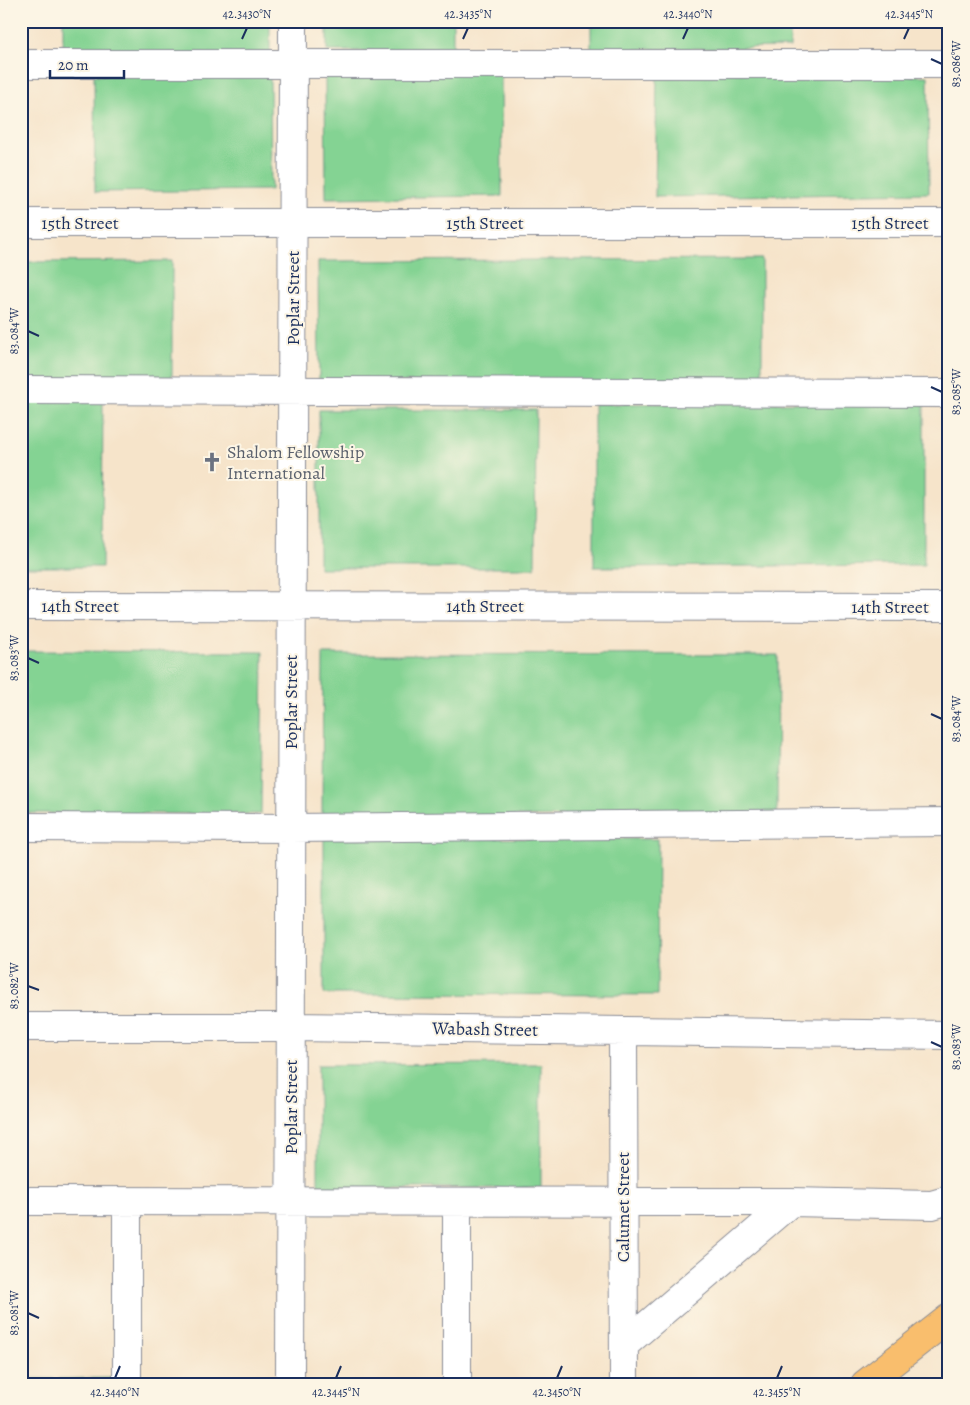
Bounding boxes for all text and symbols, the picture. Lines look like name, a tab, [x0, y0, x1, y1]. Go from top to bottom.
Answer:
text: 42.3430°N	[223, 6, 272, 22]
text: 42.3435°N	[444, 6, 492, 22]
text: 42.3440°N	[663, 6, 713, 22]
text: 42.3445°N	[885, 6, 933, 22]
text: 83.086°W	[948, 40, 964, 88]
scale bar	[50, 48, 124, 80]
text: 20 m	[58, 55, 89, 75]
street label: 15th Street	[41, 211, 119, 235]
street label: 15th Street	[446, 211, 524, 235]
street label: 15th Street	[851, 211, 929, 235]
street label: Poplar Street	[281, 250, 305, 346]
text: 83.084°W	[6, 307, 22, 354]
text: 83.085°W	[948, 368, 964, 415]
place label: Shalom Fellowship International	[227, 440, 364, 485]
church icon: Shalom Fellowship International	[201, 451, 223, 473]
street label: 14th Street	[41, 594, 119, 618]
street label: 14th Street	[446, 594, 524, 618]
street label: 14th Street	[851, 595, 929, 619]
text: 83.083°W	[6, 634, 22, 681]
street label: Poplar Street	[279, 654, 303, 750]
text: 83.084°W	[948, 695, 964, 742]
text: 83.082°W	[6, 962, 22, 1010]
street label: Wabash Street	[431, 1016, 538, 1042]
text: 83.083°W	[948, 1023, 964, 1070]
street label: Poplar Street	[279, 1059, 303, 1155]
street label: Calumet Street	[611, 1152, 635, 1262]
text: 83.081°W	[6, 1289, 22, 1336]
text: 42.3440°N	[90, 1384, 140, 1400]
text: 42.3445°N	[312, 1384, 360, 1400]
text: 42.3450°N	[532, 1384, 582, 1400]
text: 42.3455°N	[753, 1384, 801, 1400]

